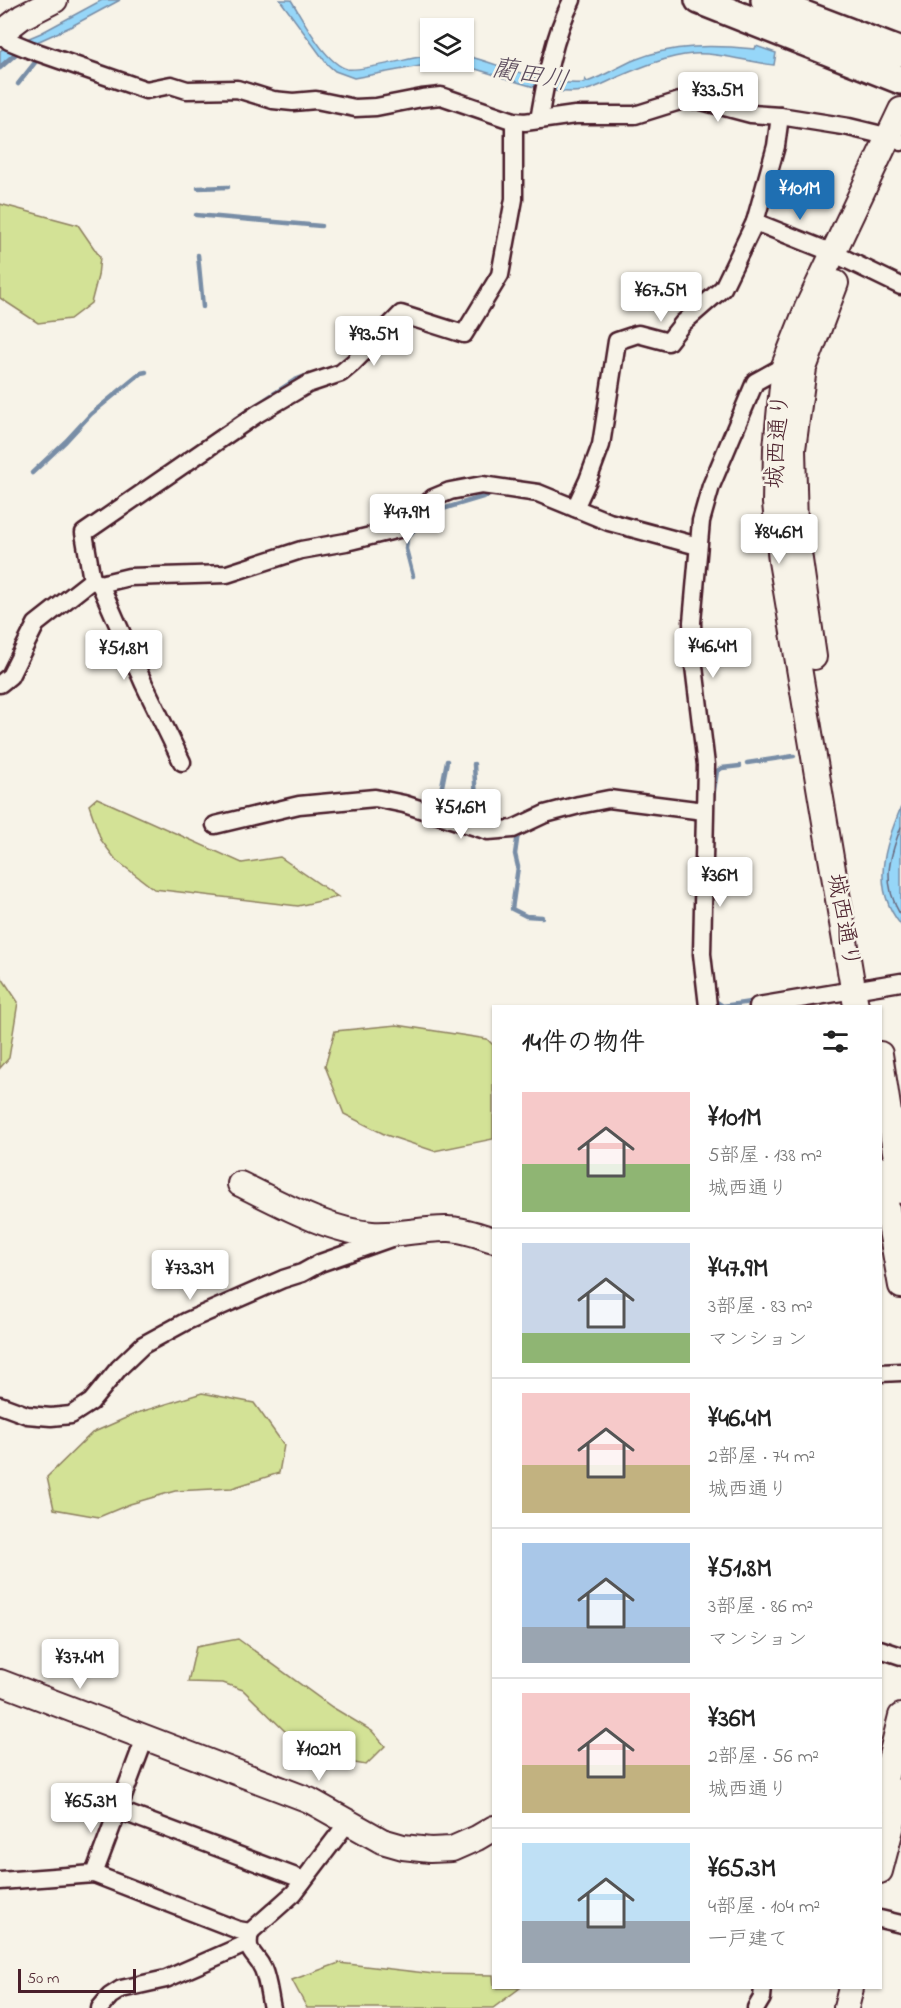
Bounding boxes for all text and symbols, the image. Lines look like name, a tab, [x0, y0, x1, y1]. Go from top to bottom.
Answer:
map controls	[420, 18, 474, 72]
button: layers	[420, 18, 474, 72]
water label: 藺田川	[488, 50, 572, 102]
pin: ¥33.5M	[669, 72, 767, 123]
text: ¥33.5M	[692, 77, 744, 106]
pin: ¥101M	[758, 170, 842, 221]
text: ¥101M	[779, 175, 821, 204]
pin: ¥67.5M	[612, 272, 710, 323]
text: ¥67.5M	[635, 277, 687, 306]
pin: ¥93.5M	[325, 316, 423, 367]
text: ¥93.5M	[349, 321, 399, 350]
street label: 城西通り	[758, 392, 800, 490]
pin: ¥47.9M	[358, 494, 456, 545]
text: ¥47.9M	[384, 499, 430, 528]
pin: ¥84.6M	[730, 514, 828, 565]
text: ¥84.6M	[755, 519, 803, 548]
pin: ¥46.4M	[664, 628, 762, 679]
pin: ¥51.8M	[75, 630, 173, 681]
text: ¥46.4M	[688, 633, 738, 662]
text: ¥51.8M	[99, 635, 149, 664]
pin: ¥51.6M	[412, 789, 510, 840]
text: ¥51.6M	[436, 794, 486, 823]
pin: ¥36M	[684, 857, 756, 908]
text: ¥36M	[702, 862, 739, 891]
street label: 城西通り	[816, 871, 868, 971]
text: 14件の物件	[522, 1025, 645, 1063]
icon: filters	[819, 1025, 852, 1058]
text: ¥101M	[708, 1100, 762, 1138]
icon: home	[570, 1116, 642, 1188]
text: 5部屋 · 138 m²	[708, 1142, 822, 1171]
text: 城西通り	[708, 1175, 788, 1204]
pin: ¥73.3M	[141, 1250, 239, 1301]
text: ¥47.9M	[708, 1251, 768, 1289]
text: ¥73.3M	[166, 1255, 214, 1284]
icon: home	[570, 1267, 642, 1339]
text: 3部屋 · 83 m²	[708, 1293, 813, 1322]
text: マンション	[708, 1326, 807, 1355]
text: ¥46.4M	[708, 1401, 772, 1439]
icon: home	[570, 1417, 642, 1489]
text: 2部屋 · 74 m²	[708, 1443, 815, 1472]
text: 城西通り	[708, 1476, 788, 1505]
text: ¥51.8M	[708, 1551, 772, 1589]
icon: home	[570, 1567, 642, 1639]
text: 3部屋 · 86 m²	[708, 1593, 813, 1622]
text: マンション	[708, 1626, 807, 1655]
pin: ¥37.4M	[31, 1639, 129, 1690]
text: ¥37.4M	[56, 1644, 104, 1673]
text: ¥36M	[708, 1701, 756, 1739]
icon: home	[570, 1717, 642, 1789]
pin: ¥102M	[277, 1731, 361, 1782]
text: ¥102M	[297, 1736, 341, 1765]
text: 2部屋 · 56 m²	[708, 1743, 819, 1772]
text: 城西通り	[708, 1776, 788, 1805]
pin: ¥65.3M	[42, 1783, 140, 1834]
text: ¥65.3M	[65, 1788, 117, 1817]
text: ¥65.3M	[708, 1851, 776, 1889]
icon: home	[570, 1867, 642, 1939]
text: 4部屋 · 104 m²	[708, 1893, 820, 1922]
text: 一戸建て	[708, 1926, 788, 1955]
scale bar	[18, 1966, 136, 1994]
text: 50 m	[27, 1967, 59, 1991]

